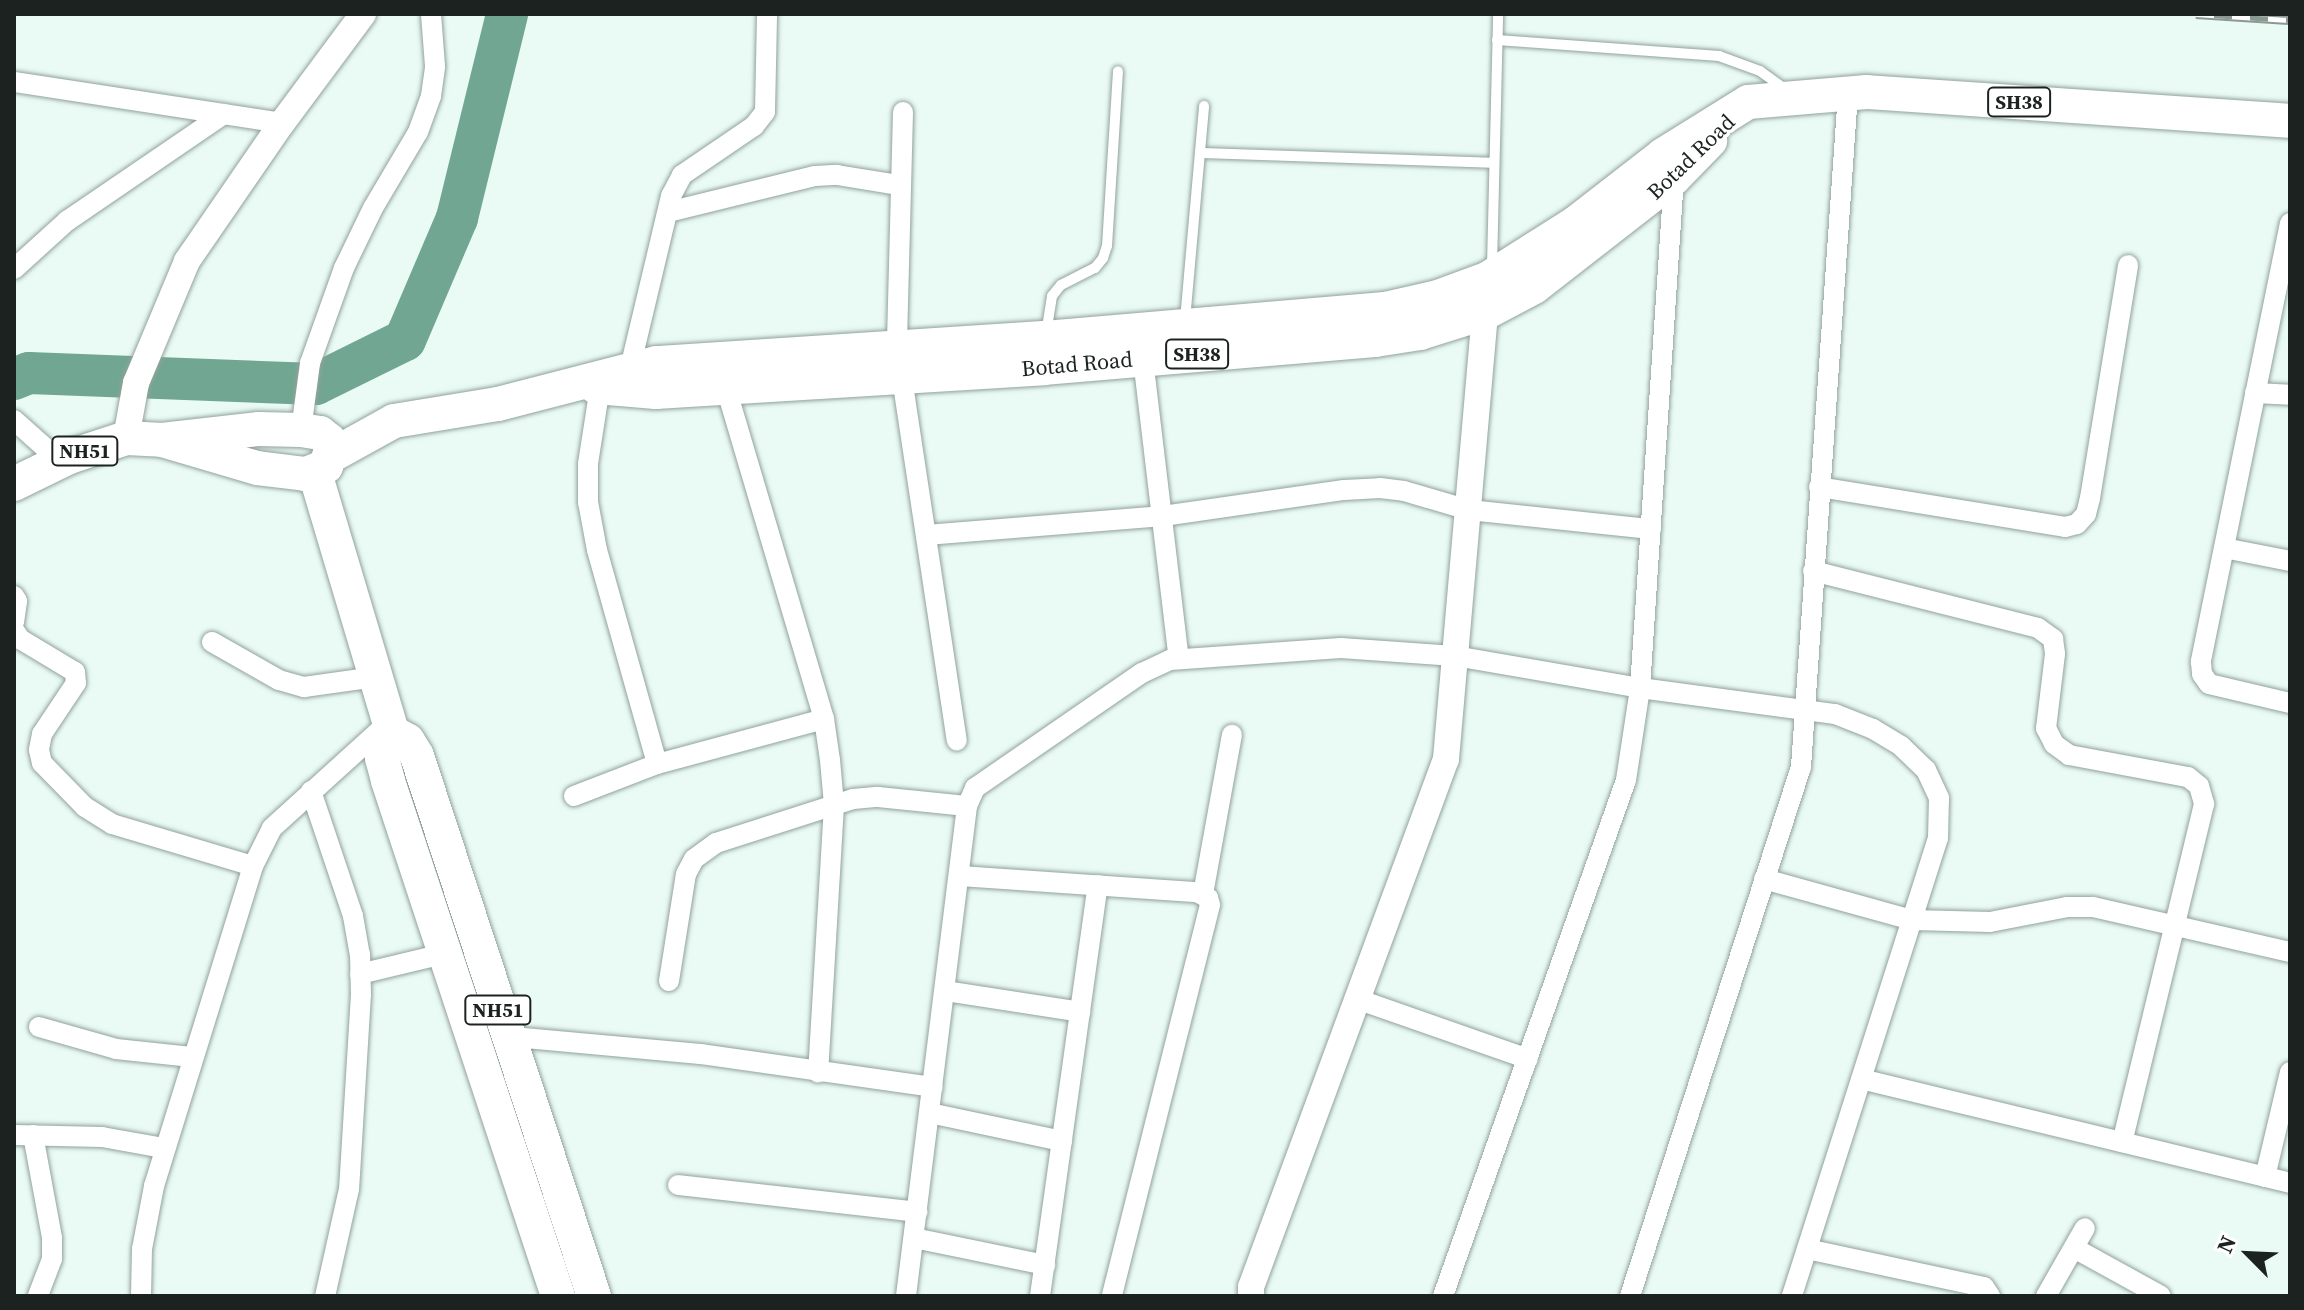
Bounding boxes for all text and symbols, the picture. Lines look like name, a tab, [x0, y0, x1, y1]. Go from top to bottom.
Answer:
road number: SH38	[1987, 86, 2051, 118]
street label: Botad Road	[1642, 109, 1740, 205]
road number: SH38	[1165, 338, 1229, 370]
street label: Botad Road	[1020, 346, 1134, 382]
road number: NH51	[51, 435, 119, 467]
road number: NH51	[464, 994, 532, 1026]
north arrow	[2208, 1214, 2288, 1294]
text: N	[2209, 1231, 2243, 1258]

